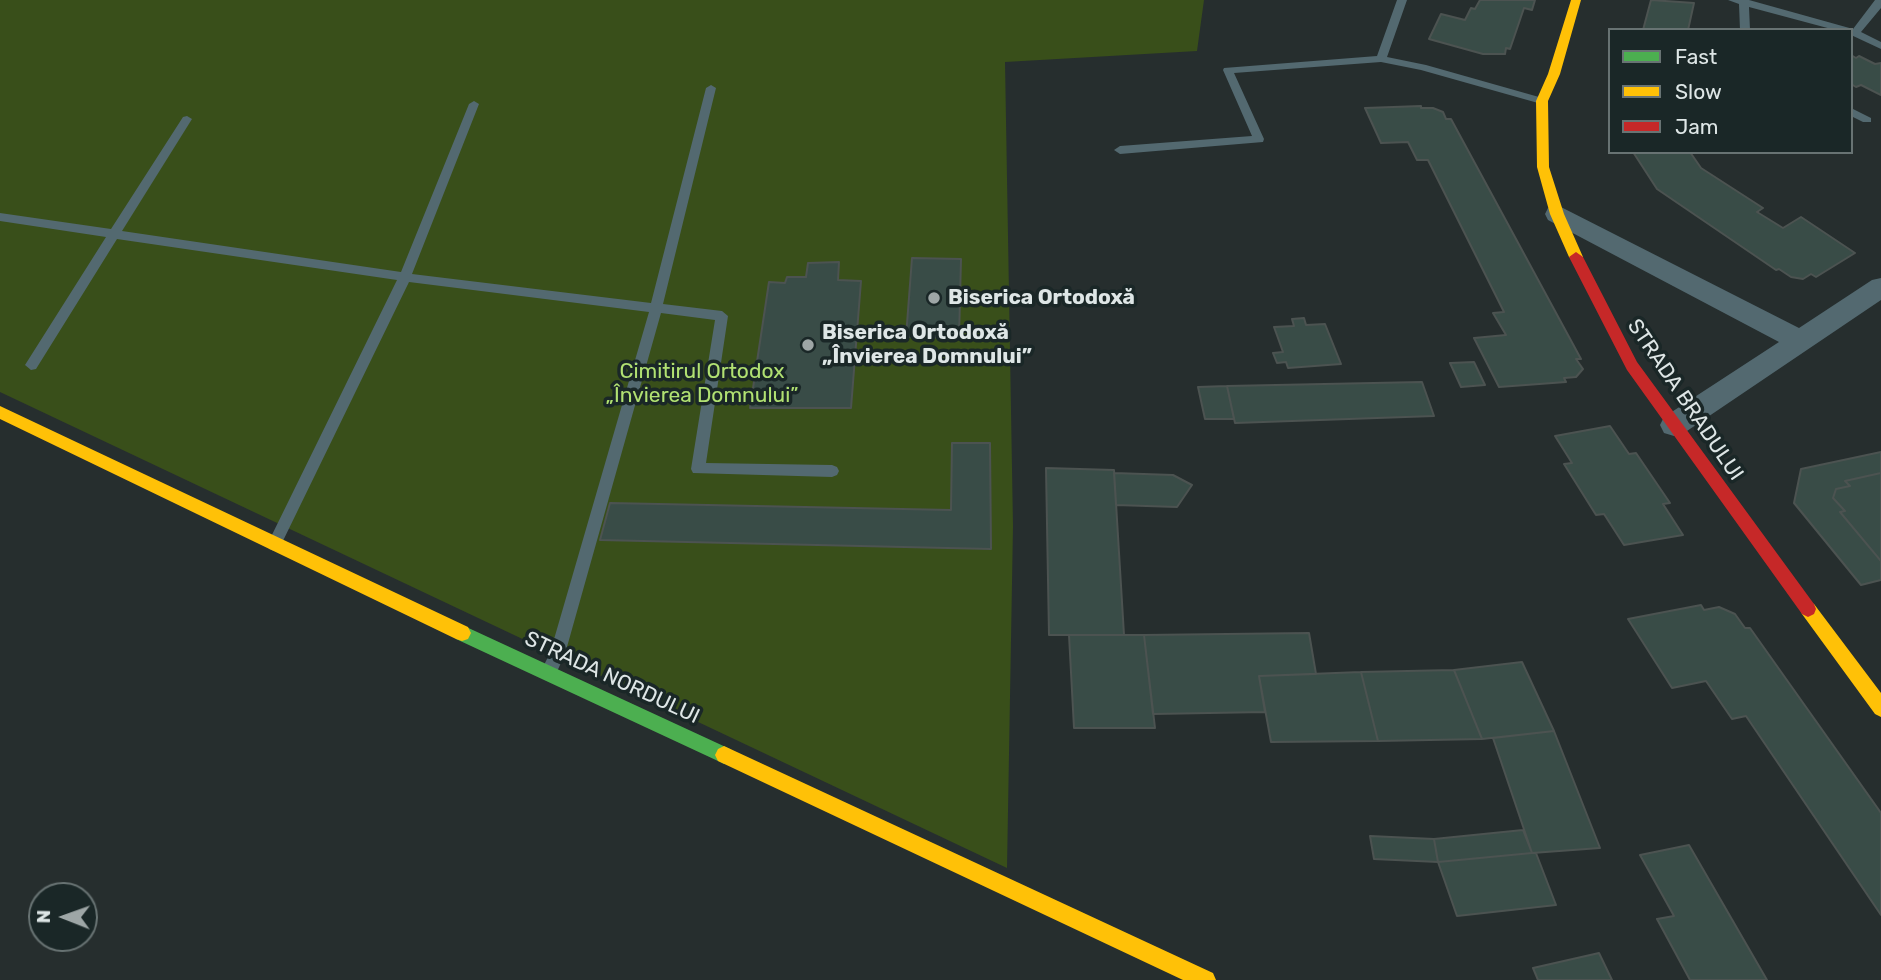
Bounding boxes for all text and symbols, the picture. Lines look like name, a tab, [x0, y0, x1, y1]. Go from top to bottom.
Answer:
legend	[1608, 28, 1853, 154]
text: Fast	[1675, 44, 1717, 69]
text: Slow	[1675, 79, 1722, 104]
text: Jam	[1675, 114, 1719, 139]
place label: Biserica Ortodoxă	[948, 285, 1135, 311]
marker: Biserica Ortodoxă	[926, 290, 942, 306]
street label: STRADA BRADULUI	[1622, 315, 1748, 485]
place label: Biserica Ortodoxă „Învierea Domnului”	[822, 320, 1032, 370]
marker: Biserica Ortodoxă „Învierea Domnului”	[800, 337, 816, 353]
park label: Cimitirul Ortodox „Învierea Domnului”	[606, 359, 798, 409]
street label: STRADA NORDULUI	[521, 626, 703, 730]
north arrow	[28, 882, 98, 952]
text: N	[32, 910, 55, 924]

